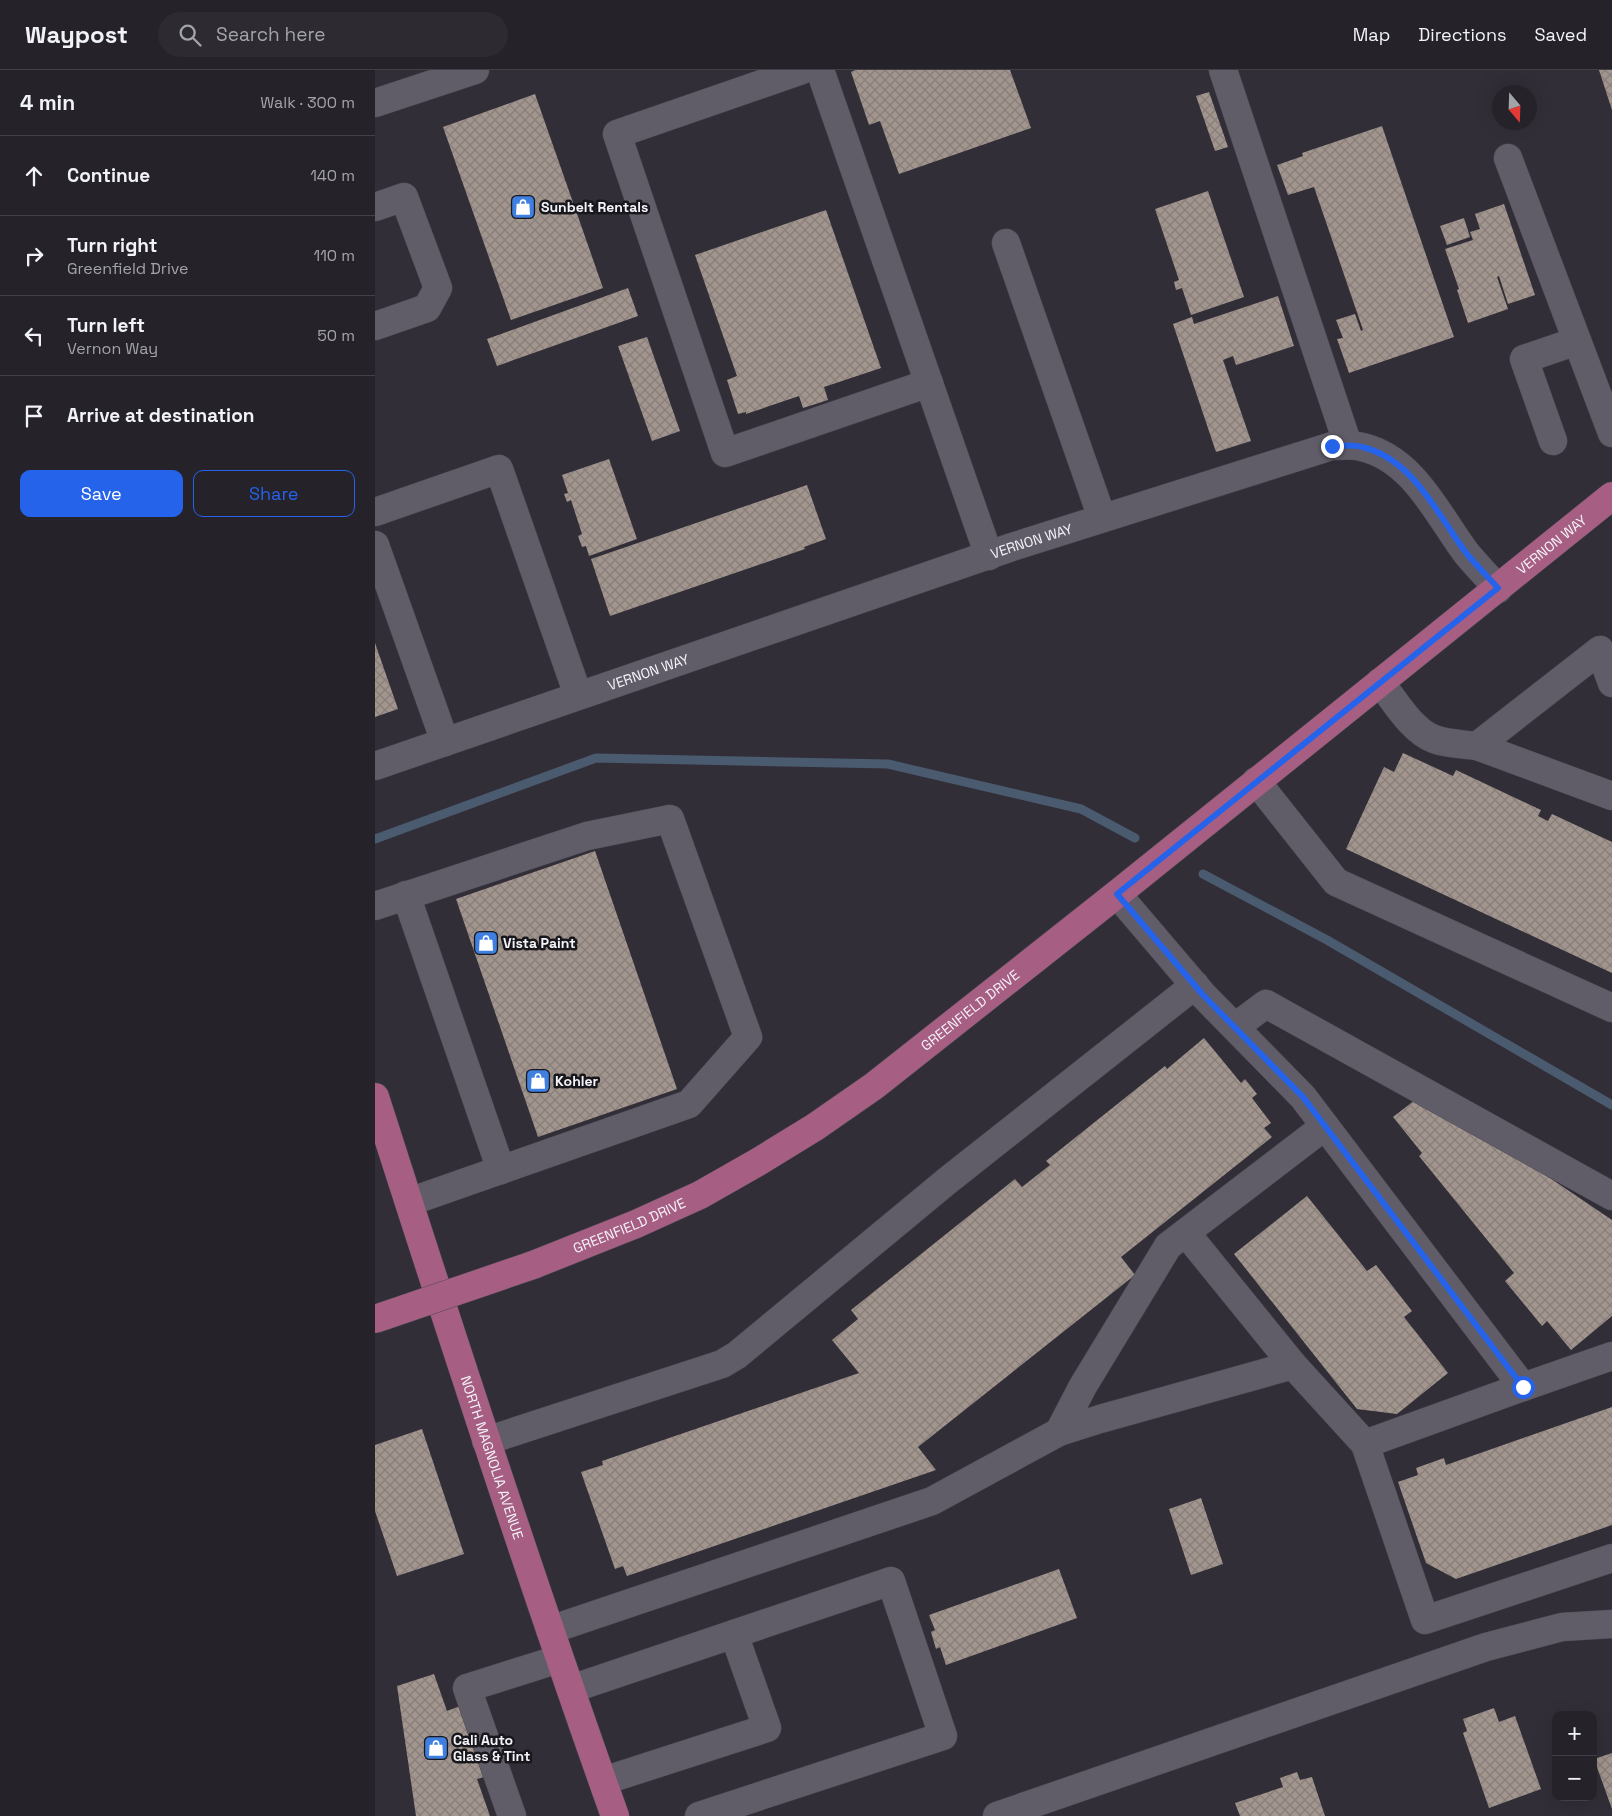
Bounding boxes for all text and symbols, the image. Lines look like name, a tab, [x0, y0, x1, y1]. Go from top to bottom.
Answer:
search box	[158, 12, 508, 57]
text: Waypost	[25, 19, 128, 50]
icon: search	[176, 21, 204, 49]
text: Search here	[216, 22, 326, 47]
text: Map	[1353, 23, 1390, 46]
text: Directions	[1418, 23, 1507, 46]
text: Saved	[1535, 23, 1587, 46]
north arrow	[1492, 85, 1537, 130]
text: 4 min	[20, 89, 75, 116]
text: Walk · 300 m	[260, 92, 355, 113]
icon: ahead	[20, 162, 48, 190]
text: Continue	[67, 163, 150, 188]
text: 140 m	[310, 165, 355, 186]
shop icon: Sunbelt Rentals	[510, 194, 536, 220]
place label: Sunbelt Rentals	[541, 198, 648, 216]
text: Turn right	[67, 233, 157, 258]
icon: right	[20, 242, 48, 270]
text: 110 m	[313, 245, 355, 266]
text: Greenfield Drive	[67, 258, 189, 279]
text: Turn left	[67, 313, 145, 338]
icon: left	[20, 322, 48, 350]
text: 50 m	[317, 325, 355, 346]
text: Vernon Way	[67, 338, 158, 359]
icon: arrive	[20, 402, 48, 430]
text: Arrive at destination	[67, 403, 255, 428]
route end	[1321, 435, 1344, 458]
button: Save	[20, 470, 183, 517]
button: Share	[193, 470, 355, 517]
street label: VERNON WAY	[1513, 511, 1591, 578]
street label: VERNON WAY	[988, 519, 1075, 563]
street label: VERNON WAY	[605, 650, 692, 694]
shop icon: Vista Paint	[473, 930, 499, 956]
place label: Vista Paint	[503, 934, 576, 952]
street label: GREENFIELD DRIVE	[917, 966, 1023, 1055]
shop icon: Kohler	[525, 1068, 551, 1094]
place label: Kohler	[555, 1072, 599, 1090]
street label: GREENFIELD DRIVE	[570, 1194, 689, 1257]
street label: NORTH MAGNOLIA AVENUE	[457, 1373, 528, 1542]
route start	[1512, 1376, 1535, 1399]
map controls	[1552, 1711, 1597, 1801]
button: +	[1552, 1711, 1597, 1756]
place label: Cali Auto Glass & Tint	[453, 1731, 530, 1765]
shop icon: Cali Auto Glass & Tint	[423, 1735, 449, 1761]
button: −	[1552, 1756, 1597, 1801]

